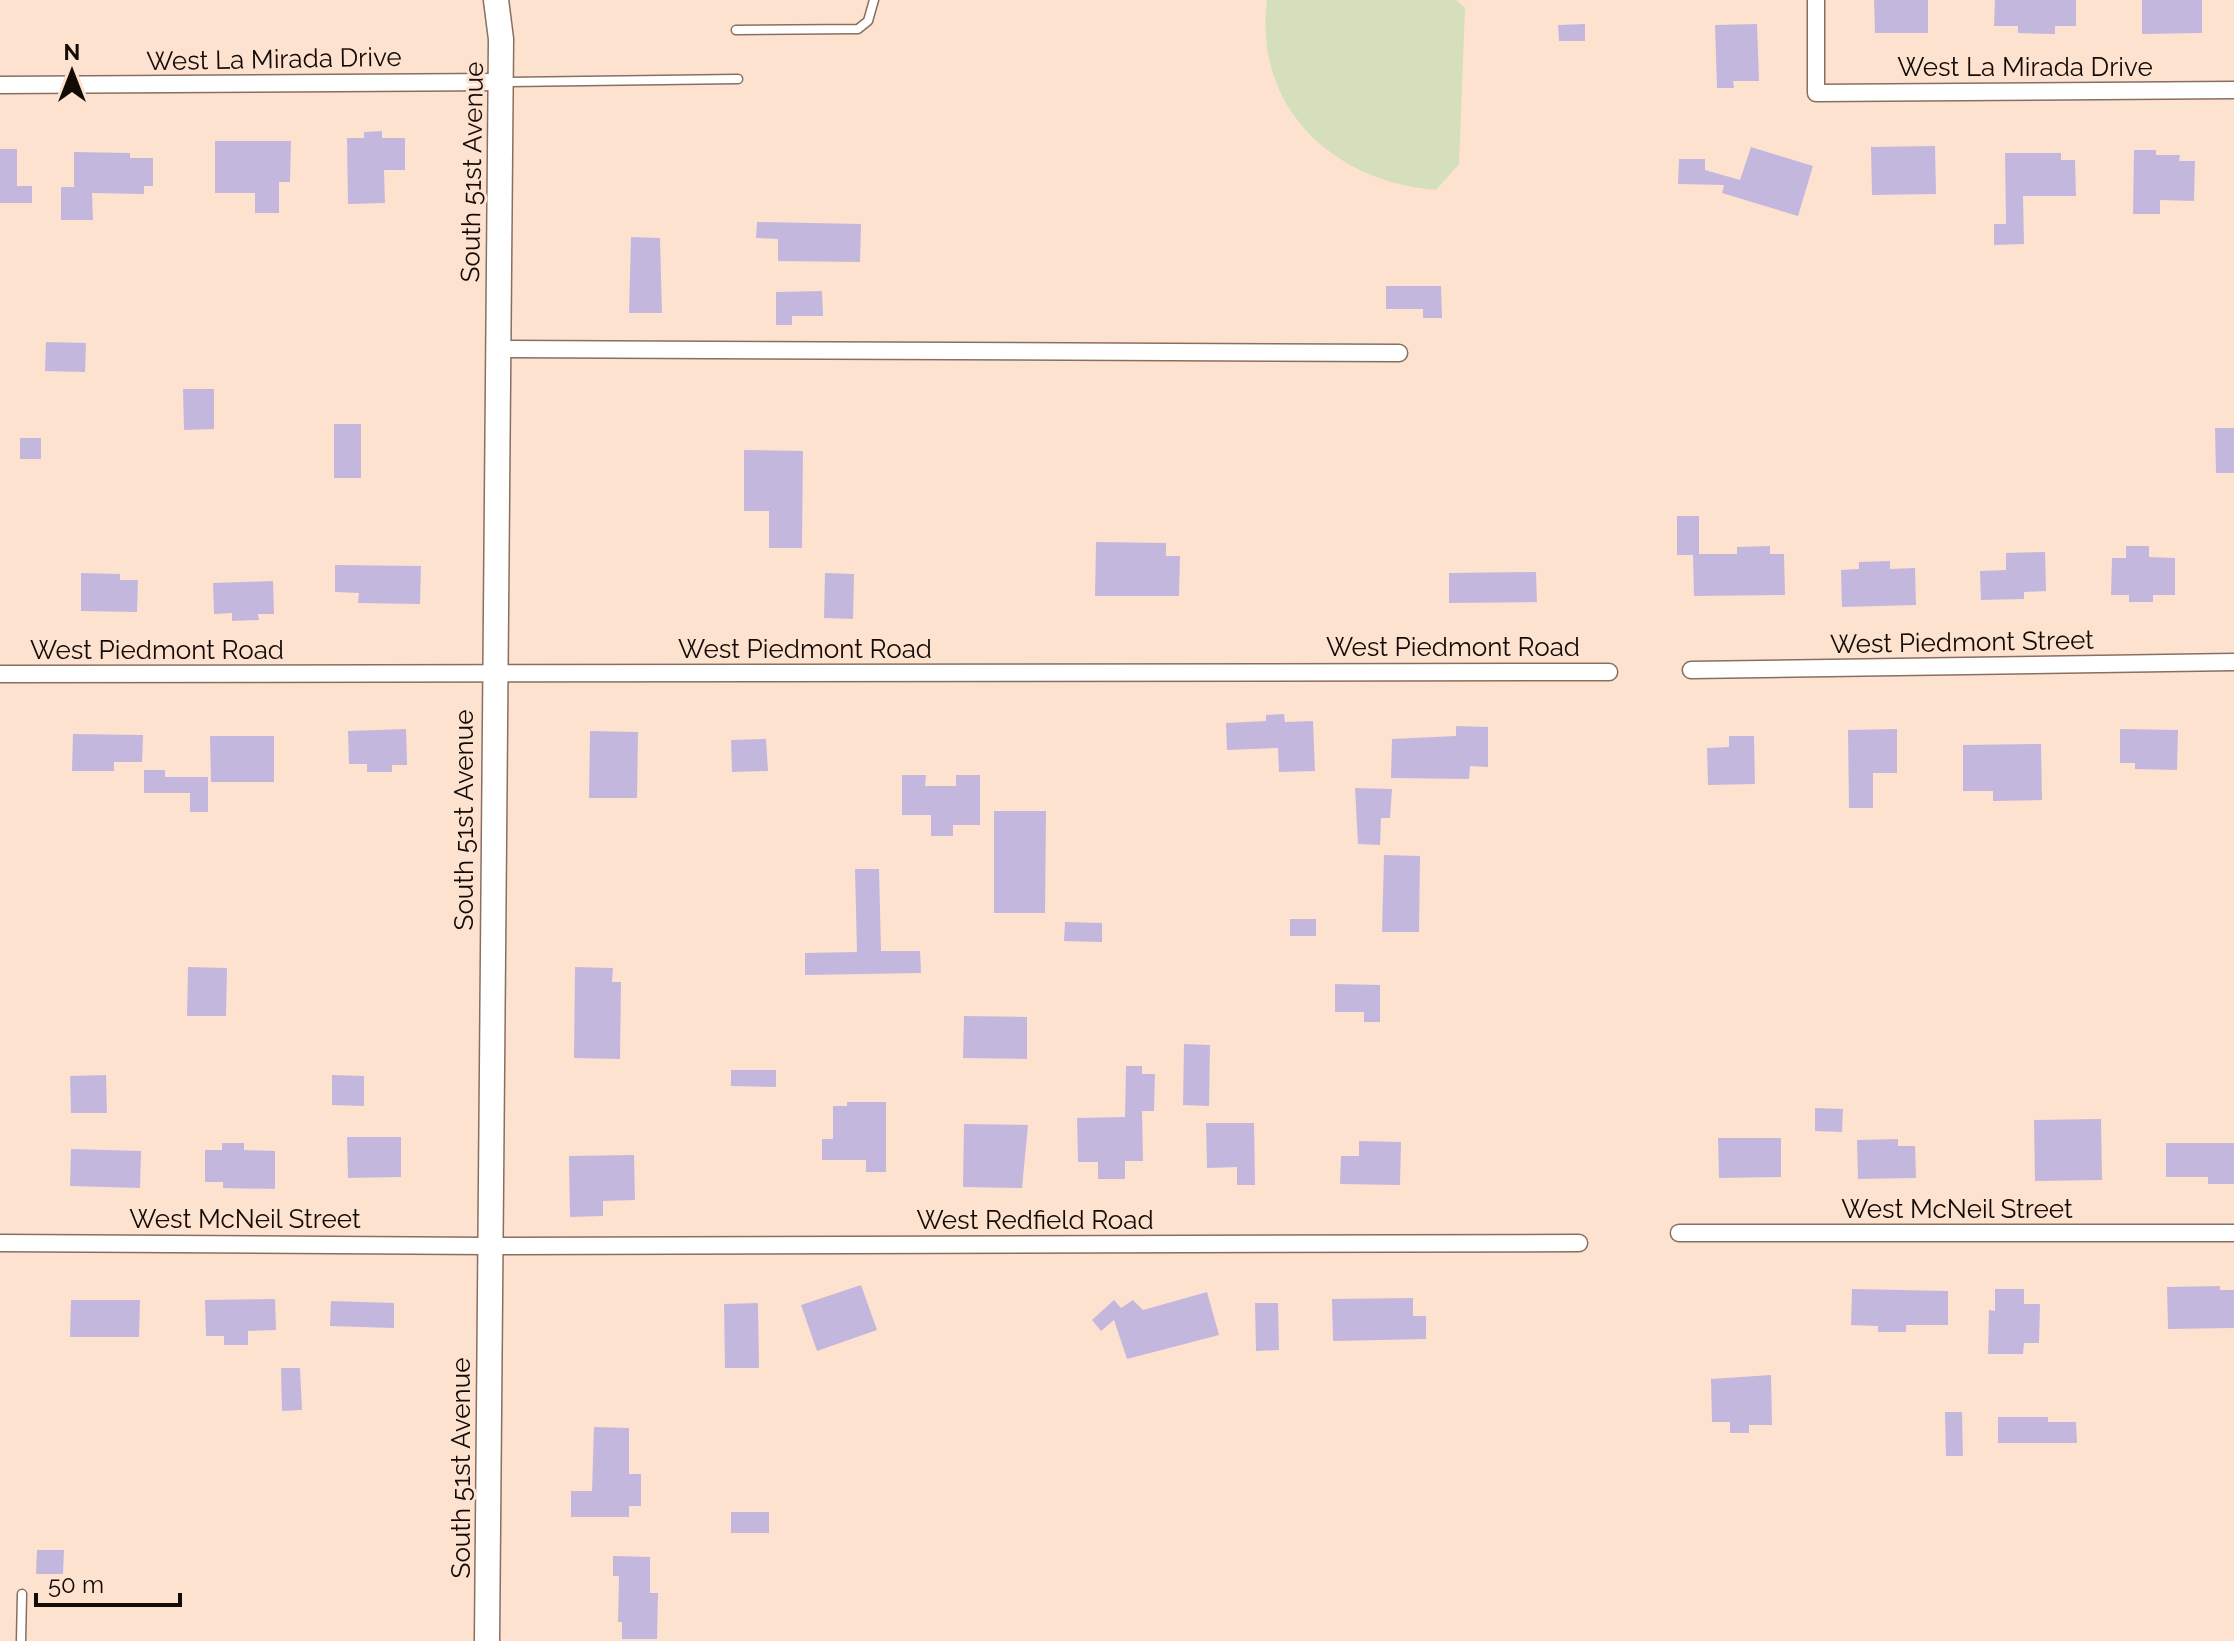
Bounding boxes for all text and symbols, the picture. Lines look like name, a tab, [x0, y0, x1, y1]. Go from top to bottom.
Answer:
north arrow	[32, 32, 112, 112]
text: N	[64, 39, 80, 65]
street label: West La Mirada Drive	[146, 42, 402, 76]
street label: West La Mirada Drive	[1897, 52, 2153, 82]
street label: South 51st Avenue	[455, 61, 489, 283]
street label: West Piedmont Street	[1830, 625, 2094, 659]
street label: West Piedmont Road	[1326, 632, 1580, 662]
street label: West Piedmont Road	[678, 634, 932, 664]
street label: West Piedmont Road	[30, 635, 284, 665]
street label: South 51st Avenue	[449, 710, 479, 930]
street label: West McNeil Street	[1841, 1194, 2073, 1224]
street label: West McNeil Street	[129, 1204, 361, 1234]
street label: West Redfield Road	[916, 1205, 1154, 1235]
street label: South 51st Avenue	[446, 1358, 476, 1578]
scale bar	[36, 1557, 180, 1607]
text: 50 m	[48, 1570, 104, 1599]

